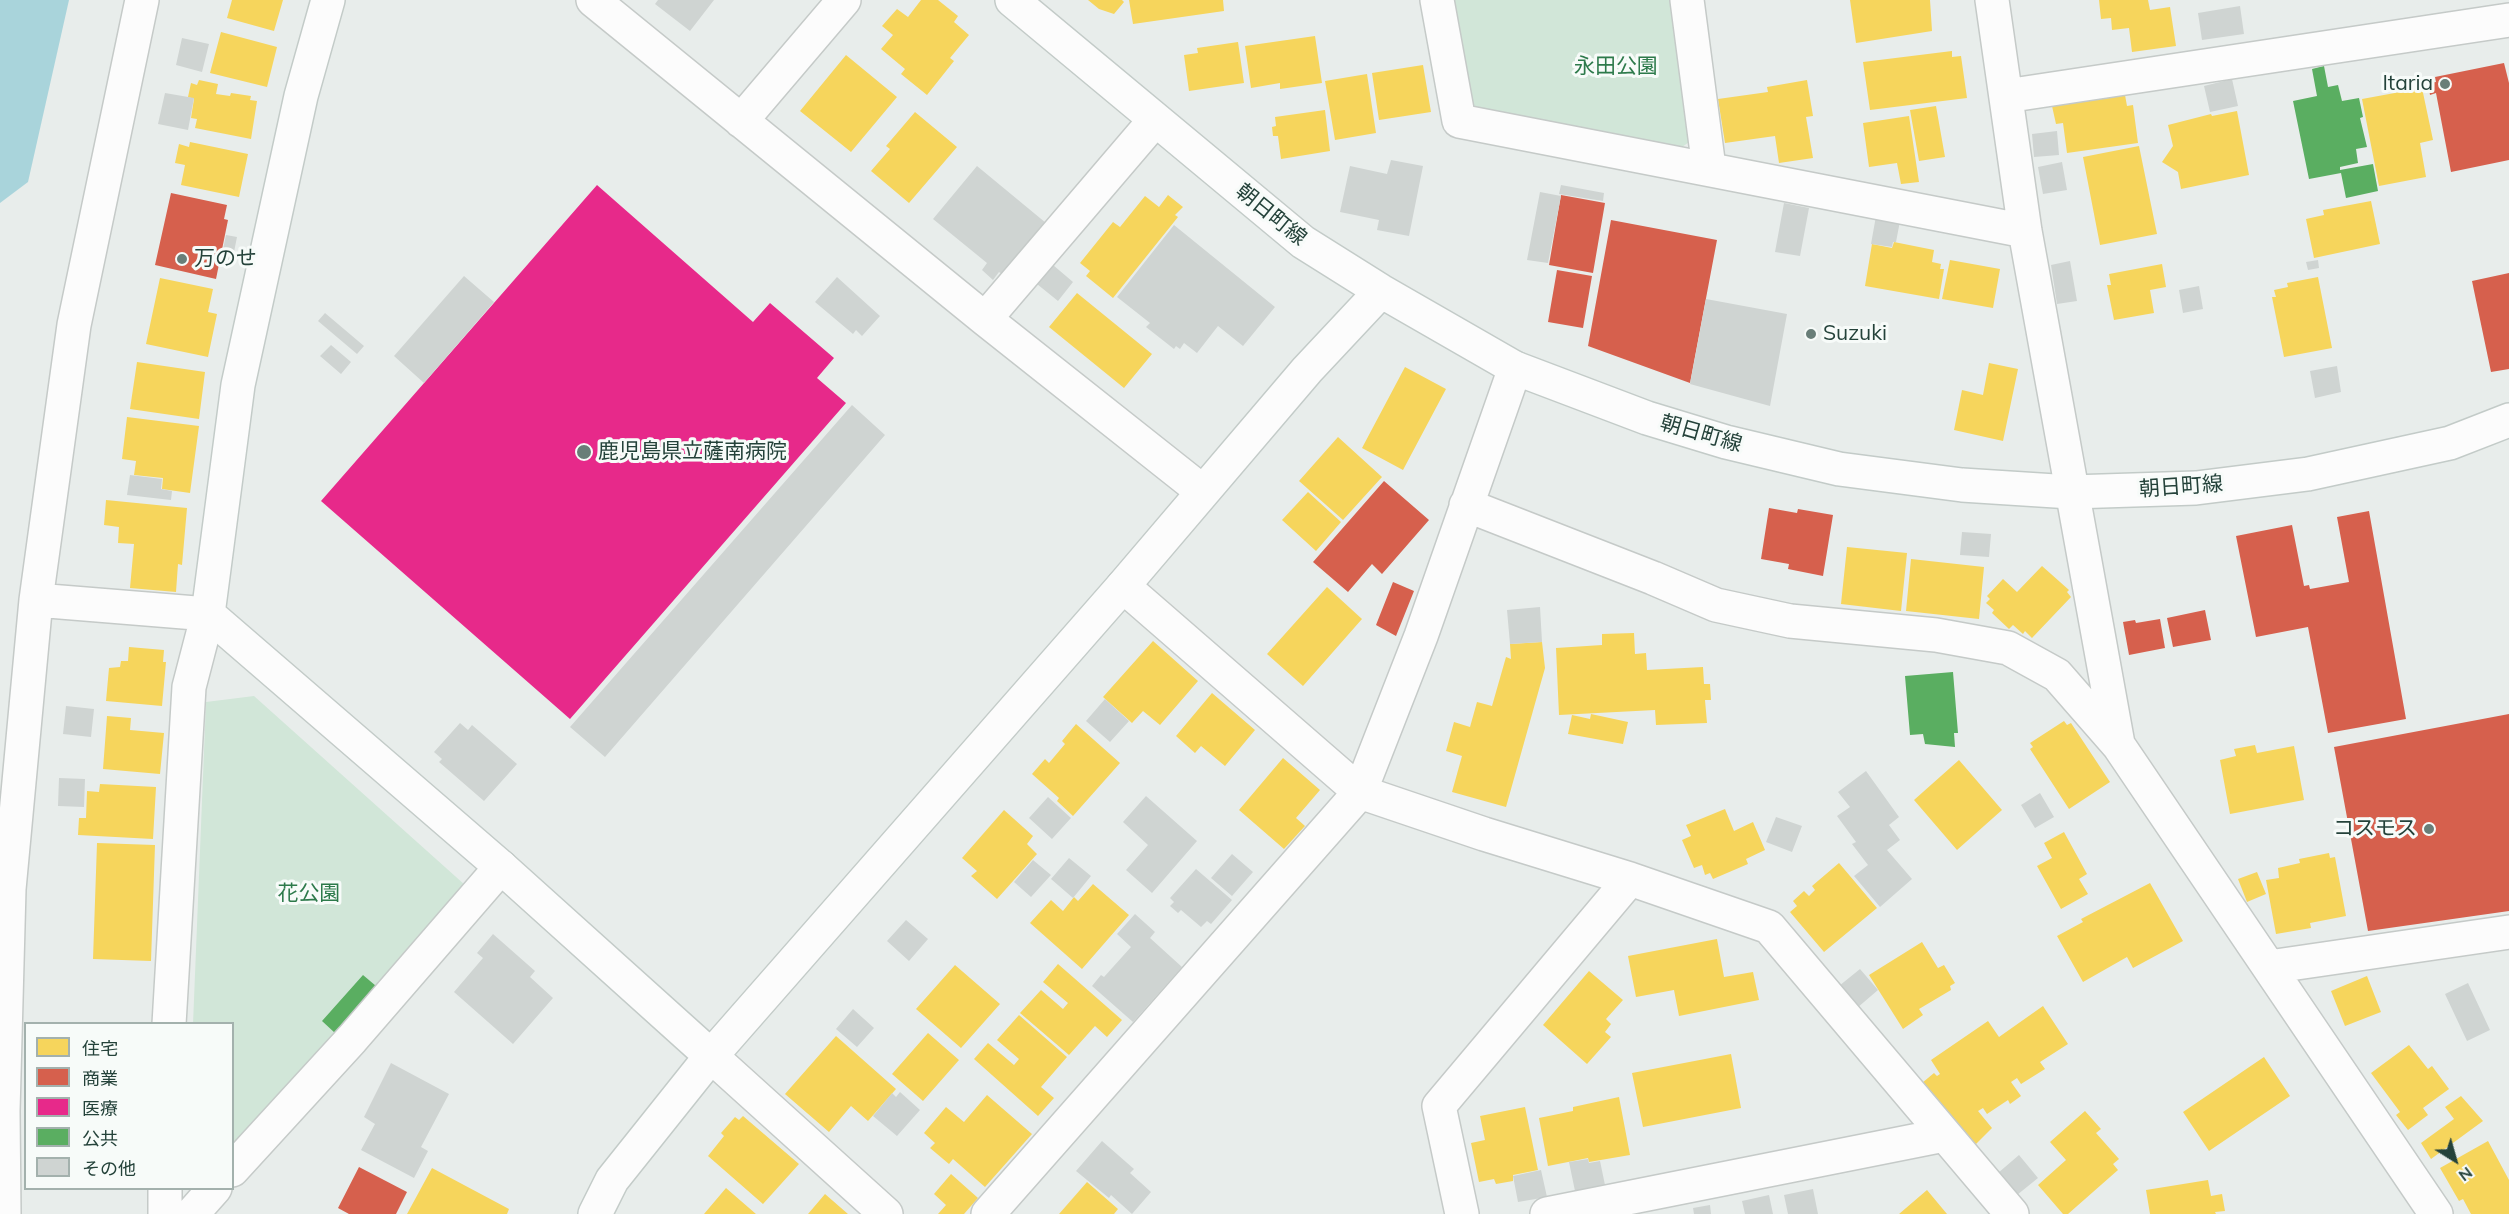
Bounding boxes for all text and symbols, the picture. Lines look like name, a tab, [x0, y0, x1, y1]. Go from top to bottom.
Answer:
park label: 永田公園	[1574, 54, 1658, 80]
place label: Itaria	[2382, 71, 2433, 97]
marker: Itaria	[2438, 77, 2452, 91]
street label: 朝日町線	[1230, 179, 1312, 251]
place label: 万のせ	[194, 246, 257, 272]
marker: 万のせ	[175, 252, 189, 266]
place label: Suzuki	[1823, 321, 1887, 347]
marker: Suzuki	[1804, 327, 1818, 341]
street label: 朝日町線	[1657, 410, 1745, 458]
place label: 鹿児島県立薩南病院	[598, 439, 787, 465]
marker: 鹿児島県立薩南病院	[575, 443, 593, 461]
street label: 朝日町線	[2138, 472, 2224, 502]
place label: コスモス	[2333, 816, 2417, 842]
marker: コスモス	[2422, 822, 2436, 836]
park label: 花公園	[278, 881, 340, 907]
legend	[24, 1022, 234, 1190]
text: 住宅	[82, 1037, 118, 1060]
text: 商業	[82, 1067, 118, 1090]
text: 医療	[82, 1097, 118, 1120]
text: 公共	[82, 1127, 118, 1150]
north arrow	[2425, 1130, 2485, 1190]
text: その他	[82, 1157, 136, 1180]
text: N	[2455, 1163, 2477, 1186]

